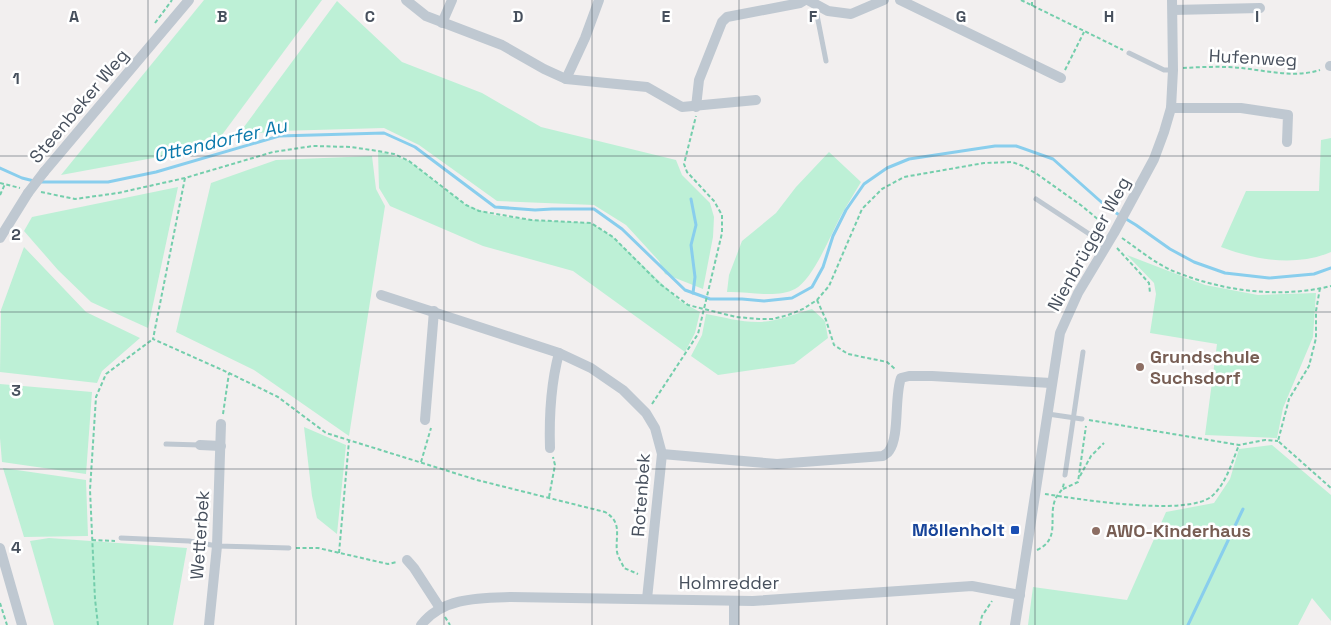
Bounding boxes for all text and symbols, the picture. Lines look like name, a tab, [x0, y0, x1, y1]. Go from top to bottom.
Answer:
text: A	[69, 6, 79, 27]
text: B	[217, 6, 227, 27]
text: C	[365, 6, 375, 27]
text: D	[513, 6, 523, 27]
text: E	[662, 6, 671, 27]
text: F	[809, 6, 818, 27]
text: G	[956, 6, 966, 27]
text: H	[1104, 6, 1114, 27]
text: I	[1255, 6, 1259, 27]
street label: Steenbeker Weg	[24, 44, 133, 168]
street label: Hufenweg	[1208, 44, 1298, 71]
text: 1	[12, 68, 20, 89]
water label: Ottendorfer Au	[151, 113, 291, 168]
street label: Nienbrügger Weg	[1042, 172, 1135, 315]
text: 2	[11, 224, 21, 245]
place label: Grundschule Suchsdorf	[1150, 345, 1260, 389]
marker: Grundschule Suchsdorf	[1134, 361, 1146, 373]
text: 3	[11, 380, 21, 401]
street label: Rotenbek	[626, 452, 655, 538]
street label: Wetterbek	[185, 489, 214, 580]
place label: Möllenholt	[912, 518, 1005, 541]
place label: AWO-Kinderhaus	[1106, 519, 1251, 542]
marker: Möllenholt	[1009, 524, 1021, 536]
marker: AWO-Kinderhaus	[1090, 525, 1102, 537]
text: 4	[11, 537, 21, 558]
street label: Holmredder	[679, 571, 779, 594]

